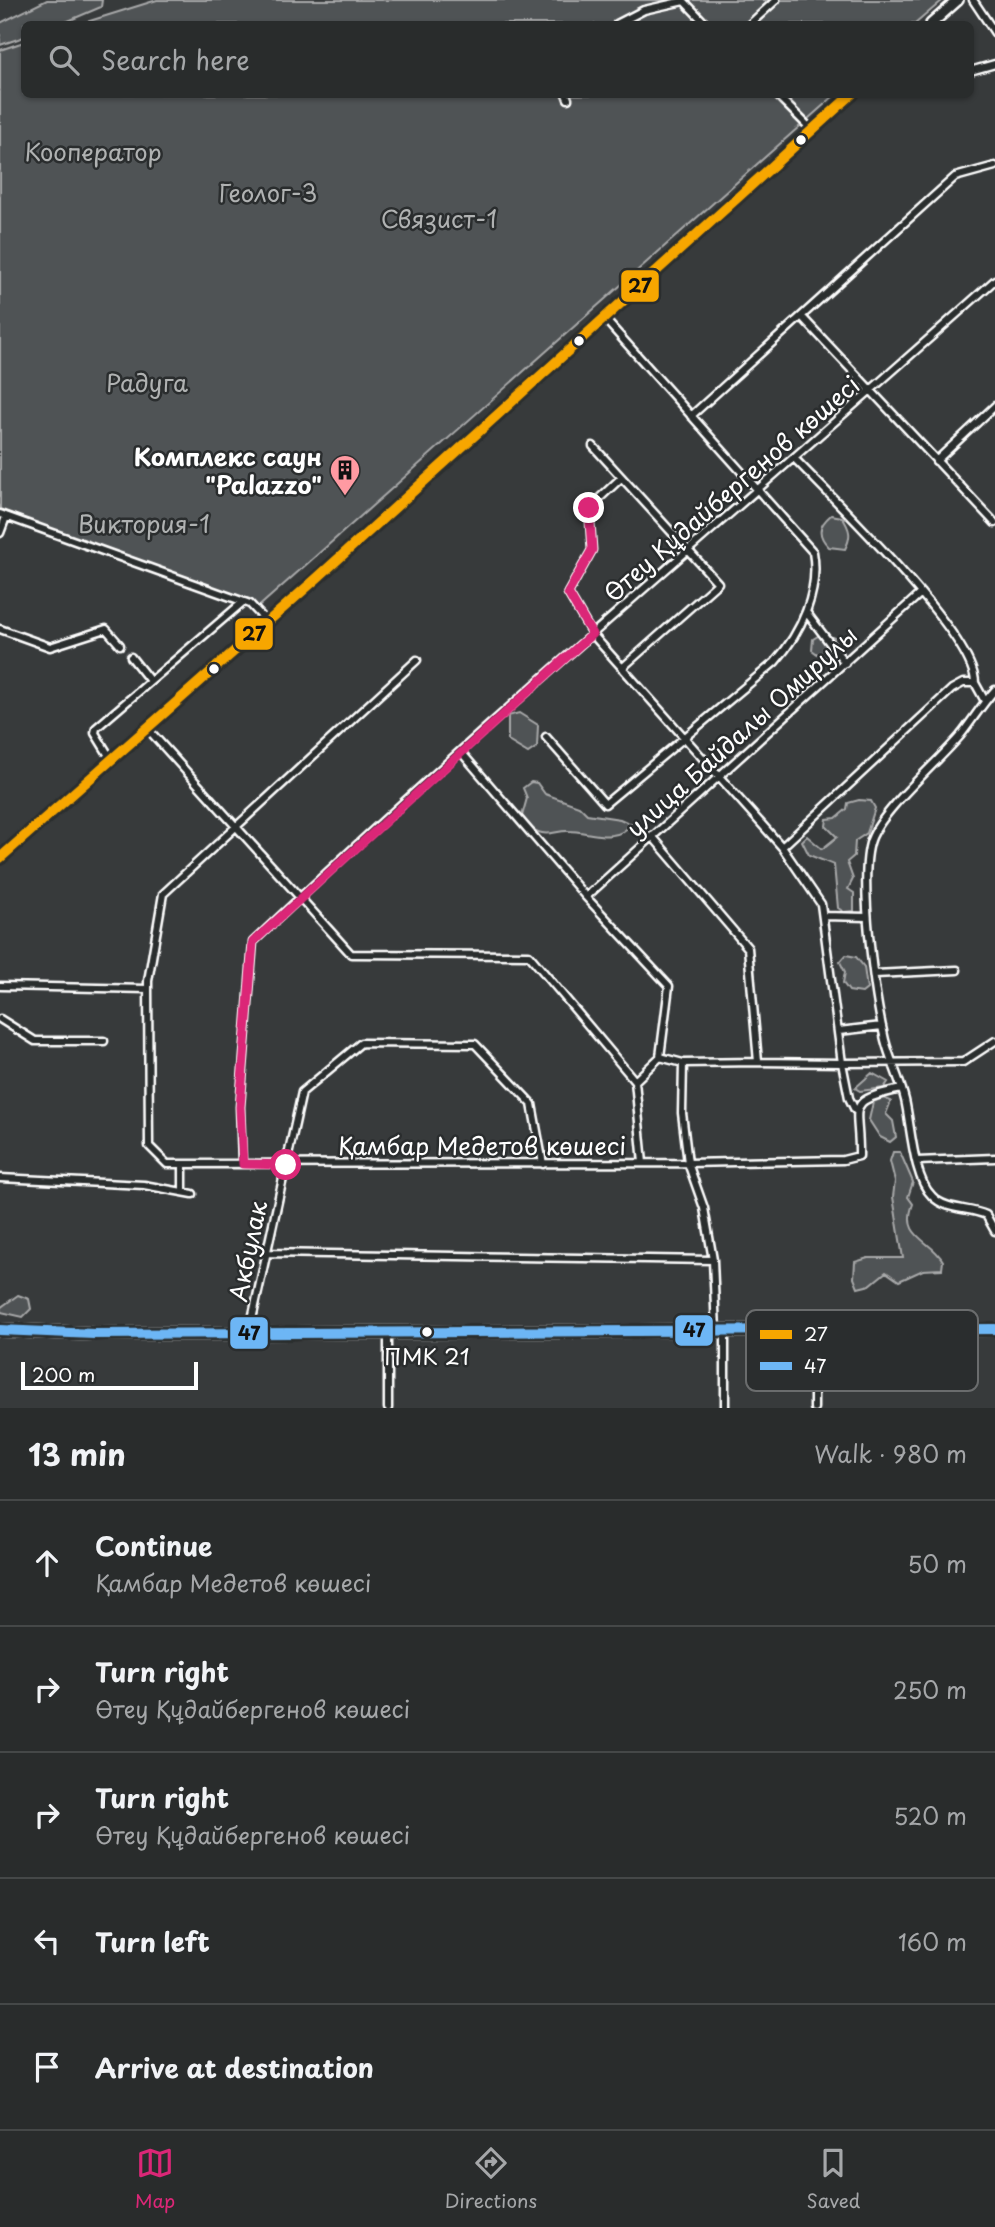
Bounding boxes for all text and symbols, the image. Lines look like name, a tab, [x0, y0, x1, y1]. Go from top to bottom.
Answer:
search box	[21, 21, 974, 98]
text: Search here	[101, 40, 250, 79]
icon: search	[45, 41, 83, 79]
park label: Кооператор	[24, 133, 162, 169]
unlabelled marker	[794, 133, 808, 147]
park label: Геолог-3	[219, 174, 317, 210]
park label: Связист-1	[381, 200, 497, 236]
line badge: 27	[620, 269, 660, 303]
text: 27	[628, 271, 652, 299]
unlabelled marker	[572, 334, 586, 348]
park label: Радуга	[106, 364, 188, 400]
street label: Өтеу Құдайбергенов көшесі	[595, 367, 867, 609]
place label: Комплекс саун "Palazzo"	[134, 438, 322, 502]
building icon: Комплекс саун "Palazzo"	[328, 453, 362, 497]
route end	[573, 492, 604, 523]
park label: Виктория-1	[78, 505, 210, 541]
line badge: 27	[234, 617, 274, 651]
street label: улица Байдалы Омирулы	[617, 617, 865, 845]
text: 27	[242, 619, 266, 647]
unlabelled marker	[207, 662, 221, 676]
street label: Қамбар Медетов көшесі	[338, 1127, 626, 1163]
route start	[270, 1149, 301, 1180]
street label: Акбулак	[219, 1197, 275, 1305]
legend	[746, 1310, 978, 1391]
line badge: 47	[674, 1314, 714, 1347]
text: 47	[683, 1315, 705, 1343]
line badge: 47	[229, 1316, 269, 1350]
text: 47	[238, 1318, 260, 1346]
text: 27	[804, 1319, 828, 1347]
marker: ПМК 21	[420, 1325, 434, 1339]
place label: ПМК 21	[384, 1339, 470, 1372]
text: 47	[804, 1351, 826, 1379]
scale bar	[21, 1359, 198, 1391]
text: 200 m	[32, 1360, 95, 1388]
text: 13 min	[28, 1431, 126, 1476]
text: Walk · 980 m	[814, 1436, 967, 1471]
text: Continue	[95, 1526, 212, 1565]
icon: ahead	[28, 1544, 66, 1582]
text: 50 m	[907, 1546, 967, 1581]
text: Қамбар Медетов көшесі	[95, 1565, 371, 1600]
text: Turn right	[95, 1652, 229, 1691]
icon: right	[28, 1670, 66, 1708]
text: 250 m	[893, 1672, 967, 1707]
text: Өтеу Құдайбергенов көшесі	[95, 1691, 410, 1726]
text: Turn right	[95, 1778, 229, 1817]
icon: right	[28, 1796, 66, 1834]
text: 520 m	[894, 1798, 967, 1833]
text: Өтеу Құдайбергенов көшесі	[95, 1817, 410, 1852]
icon: left	[28, 1922, 66, 1960]
text: Turn left	[95, 1922, 210, 1961]
text: 160 m	[898, 1924, 967, 1959]
icon: arrive	[28, 2048, 66, 2086]
text: Arrive at destination	[95, 2048, 374, 2087]
tab: Map	[135, 2144, 175, 2214]
tab: Directions	[445, 2144, 537, 2214]
tab: Saved	[806, 2144, 860, 2214]

